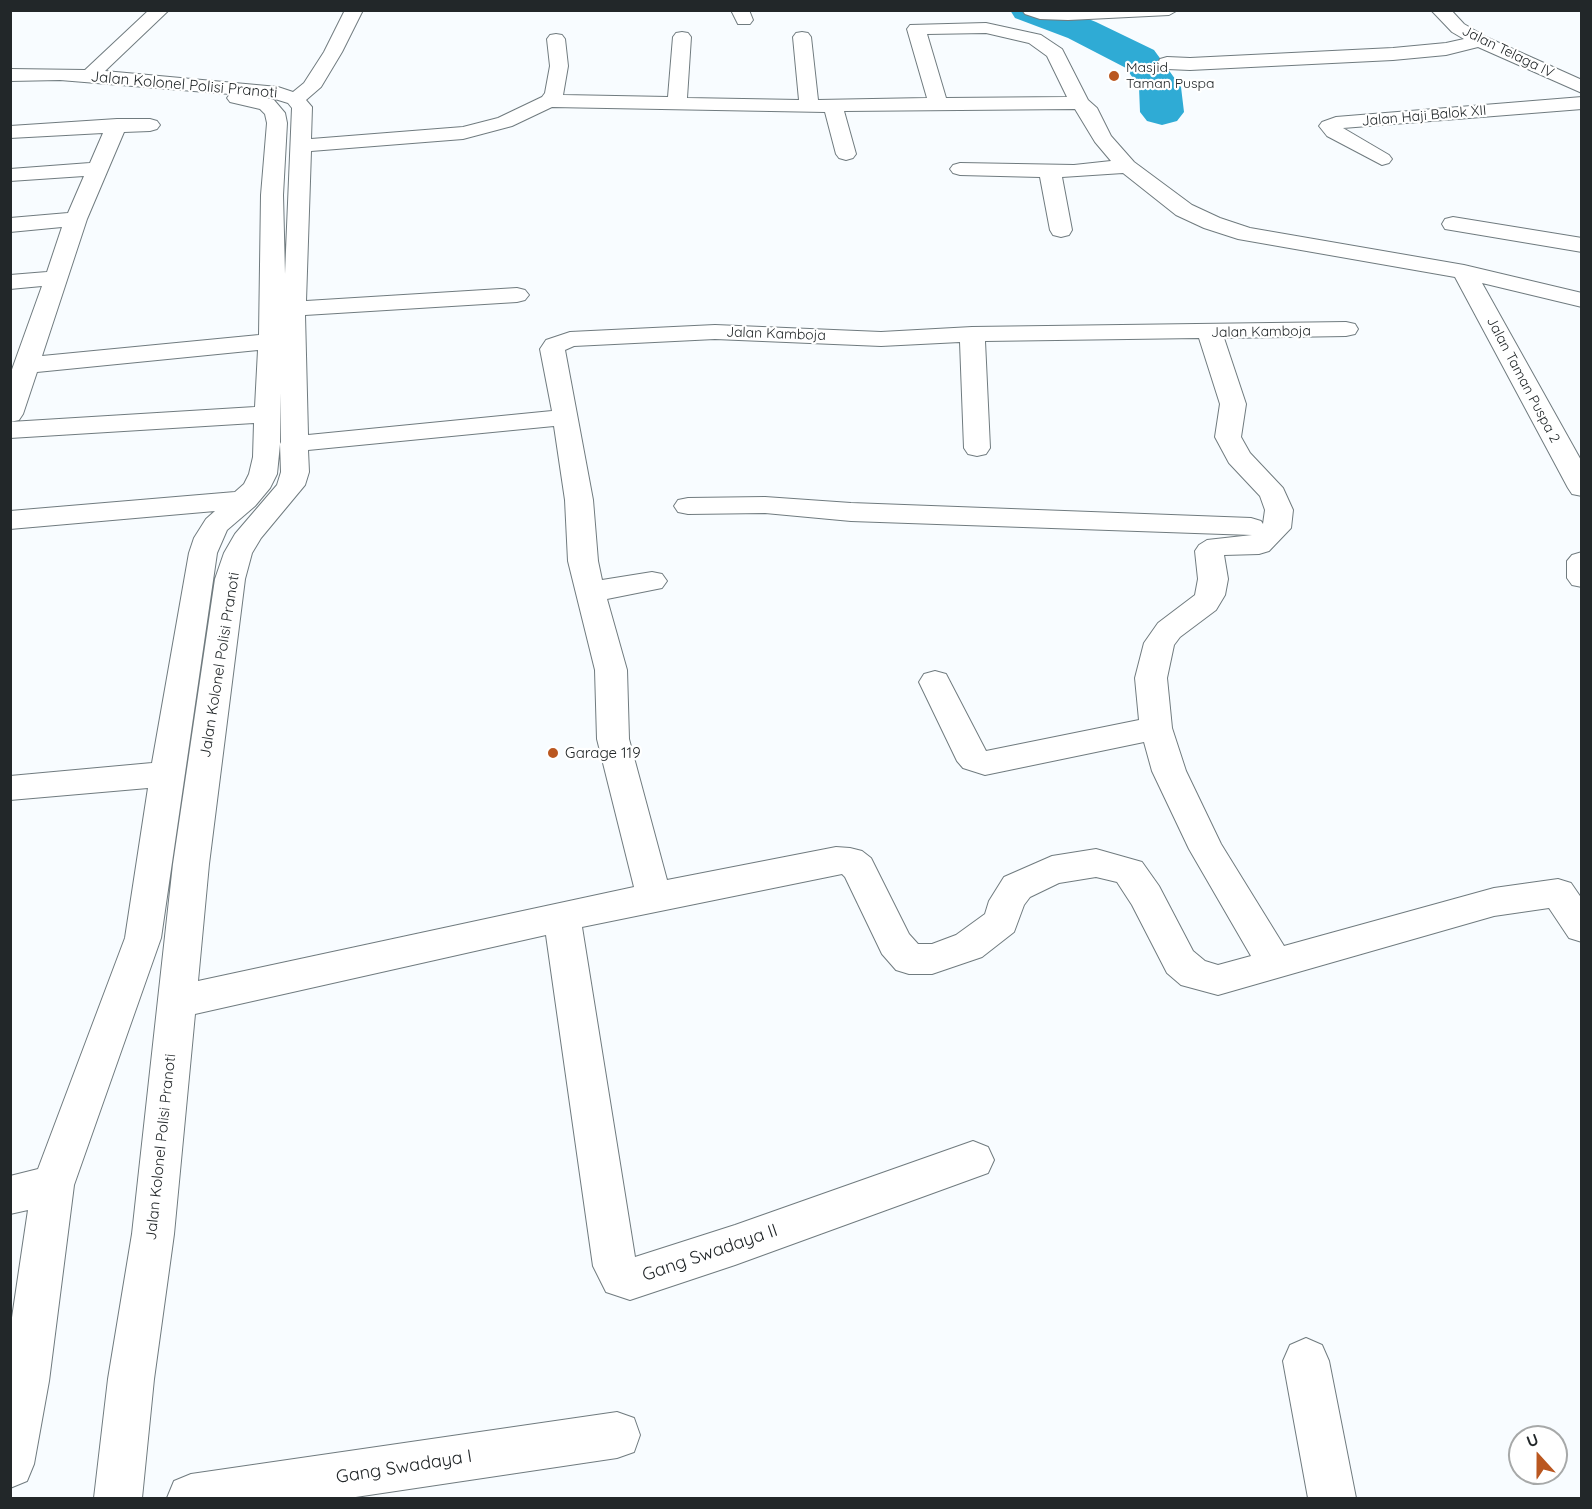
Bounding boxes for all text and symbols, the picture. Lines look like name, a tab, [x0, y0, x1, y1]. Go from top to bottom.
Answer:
street label: Jalan Telaga IV	[1459, 22, 1557, 82]
place label: Masjid Taman Puspa	[1126, 60, 1214, 92]
street label: Jalan Kolonel Polisi Pranoti	[90, 68, 278, 102]
marker: Masjid Taman Puspa	[1107, 69, 1121, 83]
street label: Jalan Haji Balok XII	[1361, 102, 1487, 130]
street label: Jalan Taman Puspa 2	[1483, 314, 1563, 446]
street label: Jalan Kamboja	[1211, 323, 1311, 341]
street label: Jalan Kamboja	[726, 324, 826, 344]
street label: Jalan Kolonel Polisi Pranoti	[196, 571, 244, 759]
place label: Garage 119	[565, 744, 641, 762]
marker: Garage 119	[546, 746, 560, 760]
street label: Jalan Kolonel Polisi Pranoti	[142, 1053, 180, 1241]
street label: Gang Swadaya II	[639, 1220, 781, 1286]
north arrow	[1508, 1425, 1568, 1485]
text: U	[1523, 1429, 1541, 1451]
street label: Gang Swadaya I	[335, 1446, 473, 1488]

